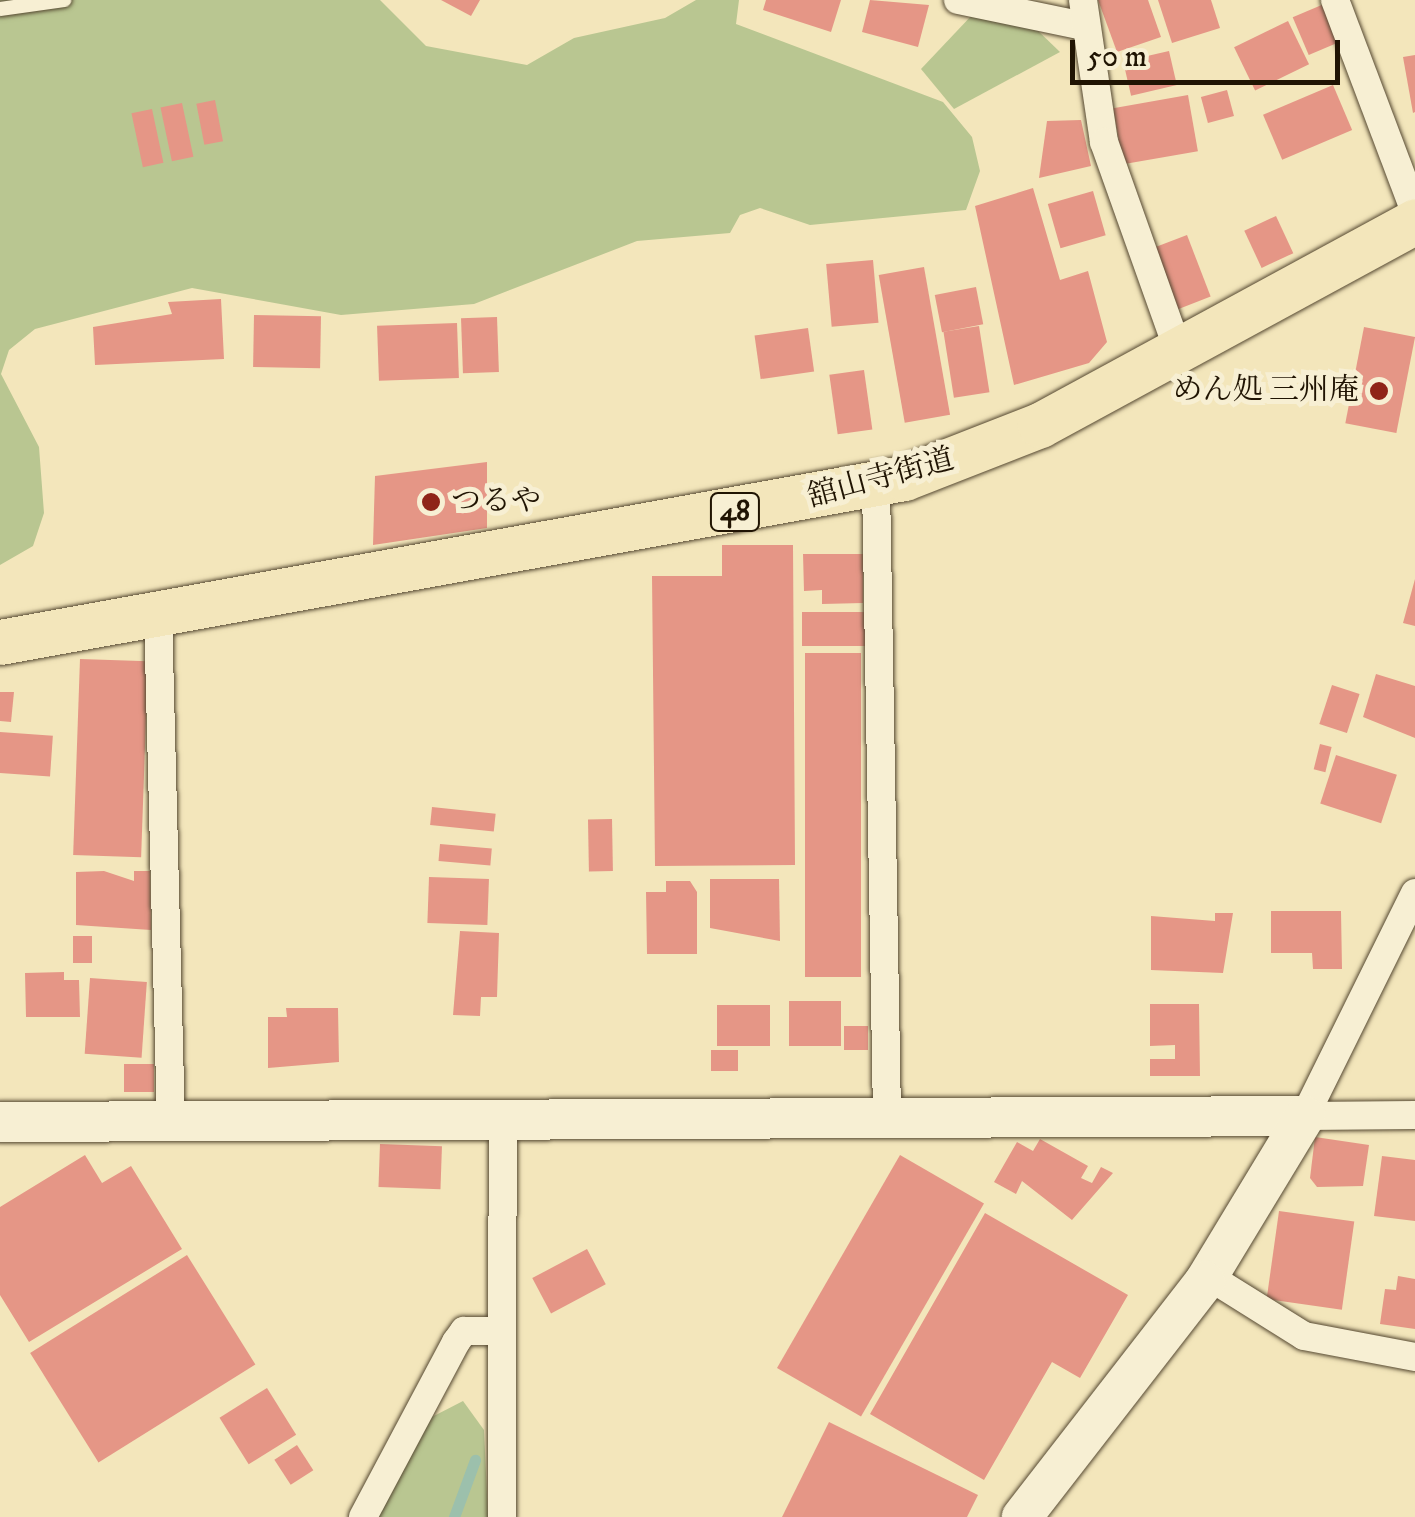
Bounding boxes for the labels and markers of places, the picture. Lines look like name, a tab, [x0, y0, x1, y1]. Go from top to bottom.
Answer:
place label: めん処 三州庵	[1173, 373, 1359, 409]
marker: めん処 三州庵	[1368, 380, 1390, 402]
place label: つるや	[451, 484, 541, 520]
marker: つるや	[420, 491, 442, 513]

